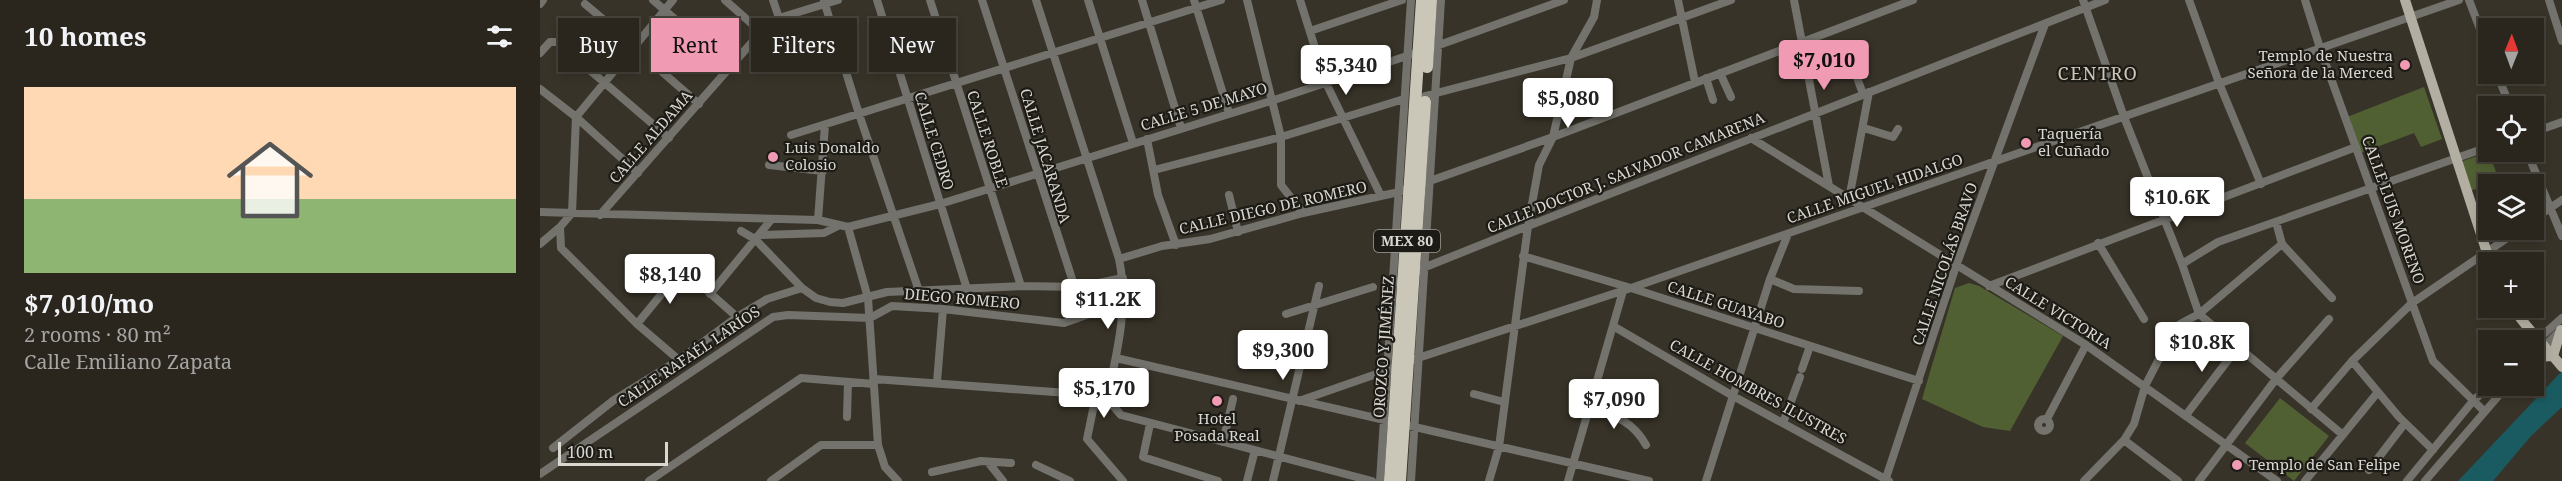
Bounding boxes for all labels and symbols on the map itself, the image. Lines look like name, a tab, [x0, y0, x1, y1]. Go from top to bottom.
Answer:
north arrow	[2478, 18, 2544, 84]
pin: $7,010	[1775, 40, 1873, 91]
pin: $5,340	[1297, 45, 1395, 96]
place label: Templo de Nuestra Señora de la Merced	[2247, 45, 2393, 82]
marker: Templo de Nuestra Señora de la Merced	[2398, 58, 2412, 72]
district label: CENTRO	[2058, 61, 2138, 85]
street label: CALLE 5 DE MAYO	[1138, 77, 1270, 135]
pin: $5,080	[1519, 78, 1617, 129]
street label: CALLE ALDAMA	[604, 85, 697, 187]
street label: CALLE JACARANDA	[1016, 86, 1076, 226]
street label: CALLE ROBLE	[963, 88, 1013, 190]
street label: CALLE CEDRO	[911, 89, 959, 192]
street label: CALLE DOCTOR J. SALVADOR CAMARENA	[1484, 107, 1768, 237]
place label: Taquería el Cuñado	[2038, 123, 2109, 160]
street label: CALLE LUIS MORENO	[2358, 133, 2430, 287]
marker: Taquería el Cuñado	[2019, 136, 2033, 150]
place label: Luis Donaldo Colosio	[785, 137, 880, 174]
street label: CALLE MIGUEL HIDALGO	[1784, 148, 1965, 228]
marker: Luis Donaldo Colosio	[766, 150, 780, 164]
street label: CALLE DIEGO DE ROMERO	[1177, 176, 1369, 238]
pin: $10.6K	[2128, 177, 2226, 228]
street label: CALLE NICOLÁS BRAVO	[1907, 180, 1981, 348]
road number: MEX 80	[1374, 230, 1440, 252]
pin: $8,140	[621, 254, 719, 305]
street label: CALLE VICTORIA	[2001, 271, 2116, 353]
street label: OROZCO Y JIMÉNEZ	[1368, 275, 1398, 419]
street label: CALLE GUAYABO	[1665, 276, 1788, 332]
pin: $11.2K	[1059, 279, 1157, 330]
street label: DIEGO ROMERO	[903, 283, 1021, 313]
street label: CALLE RAFAÉL LARÍOS	[613, 301, 764, 411]
pin: $10.8K	[2153, 322, 2251, 373]
pin: $9,300	[1234, 330, 1332, 381]
street label: CALLE HOMBRES ILUSTRES	[1666, 334, 1851, 448]
pin: $5,170	[1055, 368, 1153, 419]
pin: $7,090	[1565, 379, 1663, 430]
marker: Hotel Posada Real	[1210, 394, 1224, 408]
place label: Hotel Posada Real	[1174, 408, 1260, 445]
scale bar	[558, 439, 668, 466]
place label: Templo de San Felipe	[2249, 454, 2400, 474]
marker: Templo de San Felipe	[2230, 458, 2244, 472]

